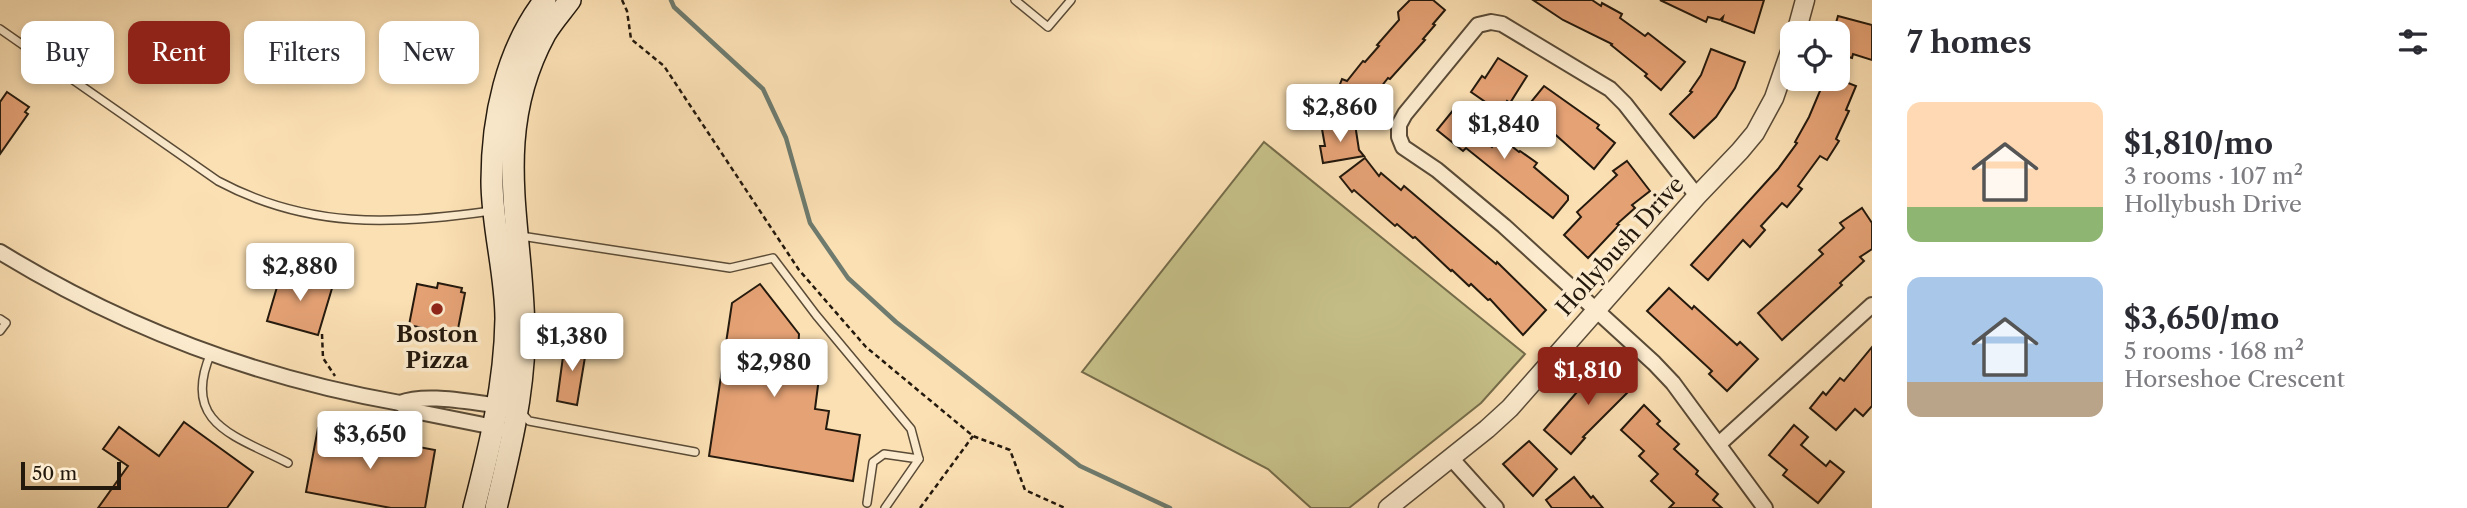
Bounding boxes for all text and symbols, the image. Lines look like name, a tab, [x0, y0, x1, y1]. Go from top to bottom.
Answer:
chip: Buy	[21, 21, 114, 84]
chip: Rent	[128, 21, 230, 84]
chip: Filters	[244, 21, 365, 84]
chip: New	[379, 21, 479, 84]
map controls	[1780, 21, 1850, 91]
button: locate	[1780, 21, 1850, 91]
icon: filters	[2394, 23, 2432, 61]
text: 7 homes	[1907, 24, 2032, 61]
pin: $2,860	[1283, 85, 1397, 144]
text: $2,860	[1302, 93, 1378, 121]
pin: $1,840	[1447, 102, 1561, 161]
text: $1,840	[1468, 110, 1540, 138]
text: $1,810/mo	[2124, 125, 2273, 162]
icon: home	[1963, 130, 2047, 214]
text: 3 rooms · 107 m²	[2124, 162, 2303, 190]
street label: Hollybush Drive	[1550, 171, 1690, 321]
text: Hollybush Drive	[2124, 190, 2302, 218]
pin: $2,880	[243, 244, 357, 303]
text: $2,880	[262, 252, 338, 280]
text: $3,650/mo	[2124, 300, 2279, 337]
marker: Boston Pizza	[429, 301, 445, 317]
icon: home	[1963, 305, 2047, 389]
pin: $1,380	[515, 314, 629, 373]
place label: Boston Pizza	[396, 320, 478, 374]
text: $1,380	[536, 322, 608, 350]
text: 5 rooms · 168 m²	[2124, 337, 2304, 365]
pin: $2,980	[717, 340, 831, 399]
text: $2,980	[737, 348, 811, 376]
pin: $1,810	[1531, 348, 1645, 407]
text: $1,810	[1554, 356, 1622, 384]
text: Horseshoe Crescent	[2124, 365, 2345, 393]
pin: $3,650	[313, 412, 427, 471]
text: $3,650	[333, 420, 407, 448]
scale bar	[21, 459, 121, 491]
text: 50 m	[32, 462, 77, 485]

